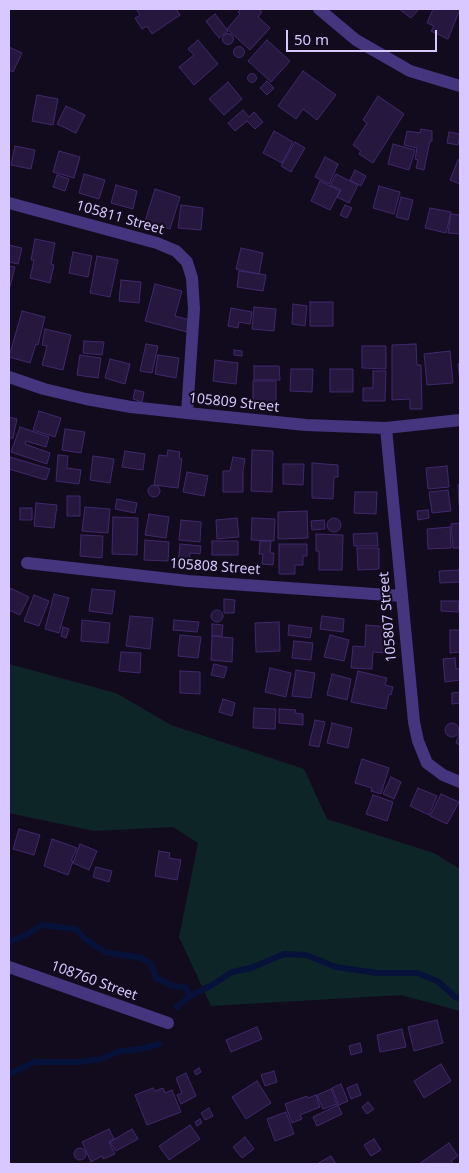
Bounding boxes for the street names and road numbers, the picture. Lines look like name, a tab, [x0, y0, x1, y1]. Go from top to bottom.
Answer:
street label: 105811 Street	[74, 197, 166, 239]
street label: 105809 Street	[188, 390, 280, 416]
street label: 105808 Street	[169, 555, 261, 579]
street label: 105807 Street	[376, 571, 400, 663]
street label: 108760 Street	[48, 958, 140, 1004]

